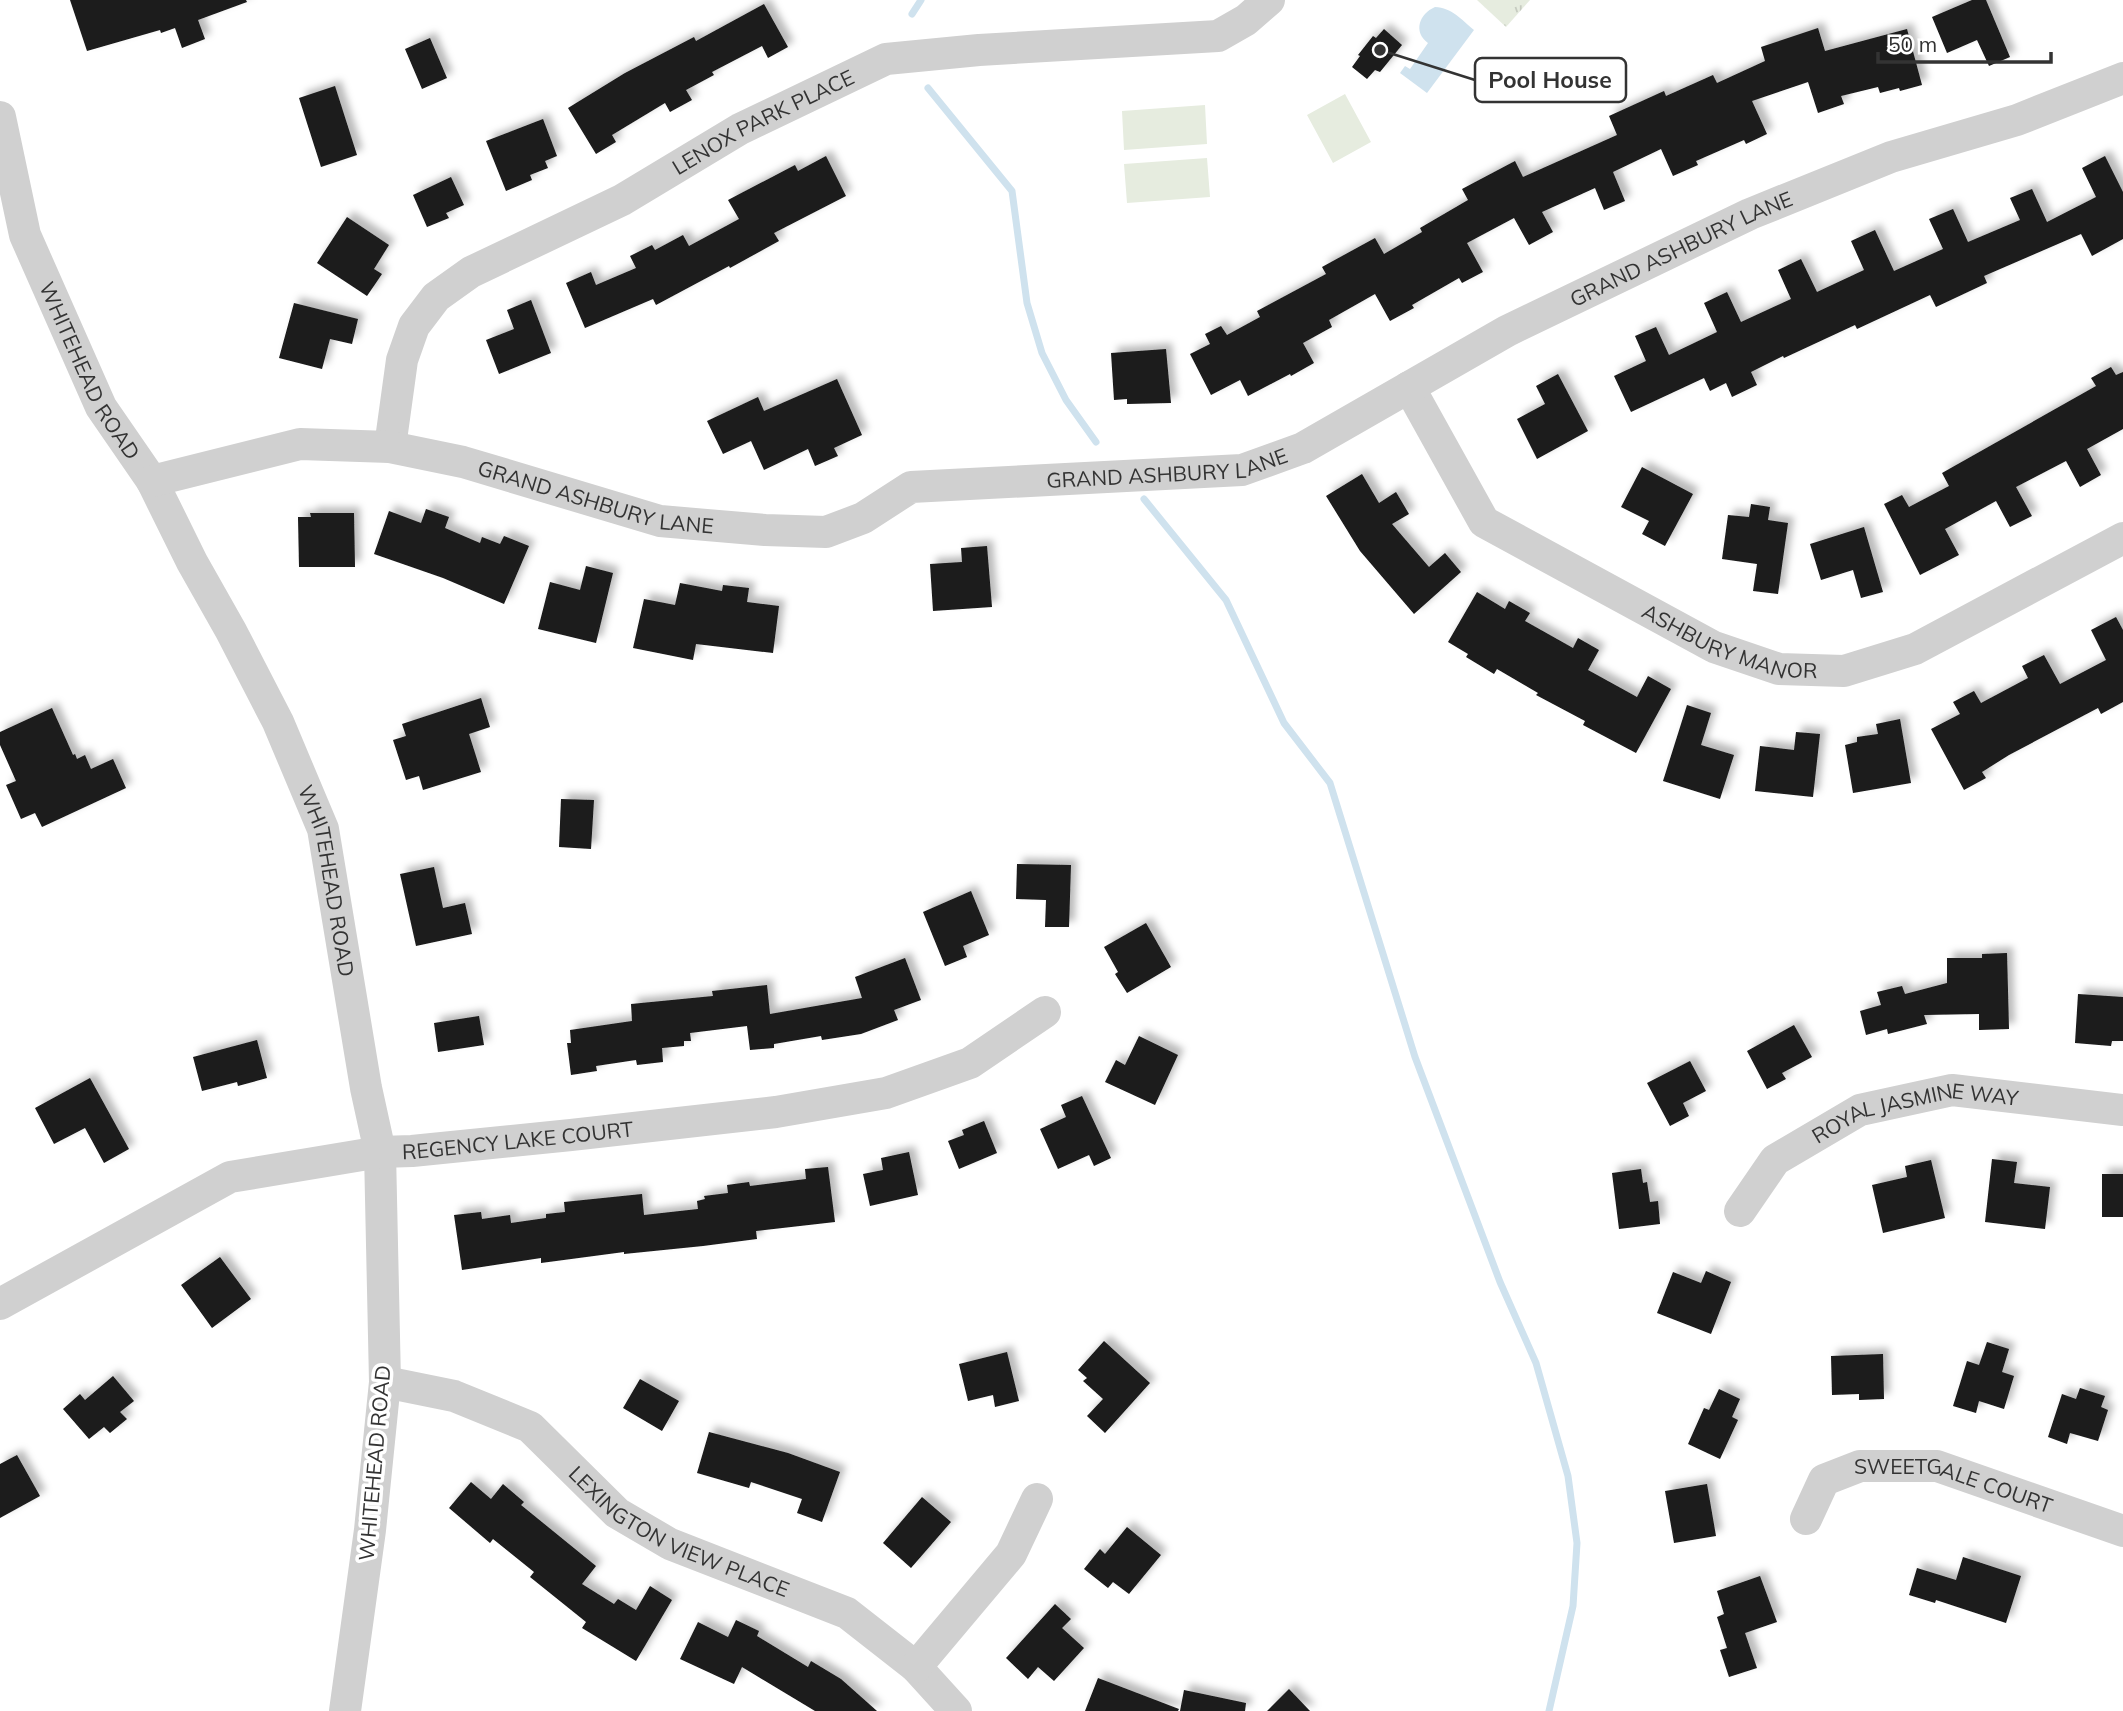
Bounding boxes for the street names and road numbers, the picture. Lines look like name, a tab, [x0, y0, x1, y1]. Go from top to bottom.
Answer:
street label: LENOX PARK PLACE	[667, 63, 858, 180]
street label: GRAND ASHBURY LANE	[1565, 185, 1796, 312]
street label: WHITEHEAD ROAD	[34, 278, 146, 464]
street label: GRAND ASHBURY LANE	[1046, 442, 1291, 493]
street label: GRAND ASHBURY LANE	[475, 454, 715, 539]
street label: ASHBURY MANOR	[1638, 598, 1818, 684]
street label: WHITEHEAD ROAD	[293, 781, 360, 979]
street label: ROYAL JASMINE WAY	[1807, 1077, 2020, 1149]
street label: REGENCY LAKE COURT	[402, 1115, 635, 1164]
street label: WHITEHEAD ROAD	[353, 1364, 395, 1562]
street label: SWEETGALE COURT	[1854, 1453, 2057, 1519]
street label: LEXINGTON VIEW PLACE	[564, 1460, 793, 1602]

